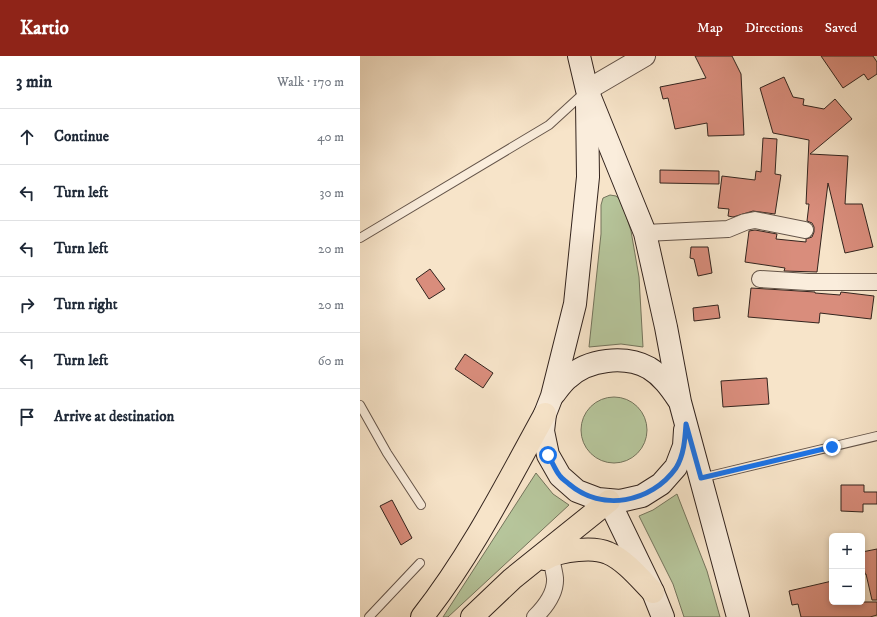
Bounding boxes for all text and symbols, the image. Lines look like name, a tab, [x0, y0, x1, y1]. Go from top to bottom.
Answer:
text: Kartio	[20, 17, 69, 40]
text: Map	[697, 19, 723, 37]
text: Directions	[745, 19, 803, 37]
text: Saved	[825, 19, 857, 37]
text: 3 min	[16, 71, 52, 93]
text: Walk · 170 m	[277, 74, 344, 90]
icon: ahead	[16, 126, 38, 148]
text: Continue	[54, 127, 109, 146]
text: 40 m	[317, 129, 344, 145]
icon: left	[16, 182, 38, 204]
text: Turn left	[54, 183, 108, 202]
text: 30 m	[320, 185, 344, 201]
icon: left	[16, 238, 38, 260]
text: Turn left	[54, 239, 108, 258]
text: 20 m	[318, 241, 344, 257]
icon: right	[16, 294, 38, 316]
text: Turn right	[54, 295, 117, 314]
text: 20 m	[318, 297, 344, 313]
icon: left	[16, 350, 38, 372]
text: Turn left	[54, 351, 108, 370]
text: 60 m	[318, 353, 344, 369]
icon: arrive	[16, 406, 38, 428]
text: Arrive at destination	[54, 407, 174, 426]
route end	[823, 438, 841, 456]
route start	[539, 446, 557, 464]
map controls	[829, 533, 865, 605]
button: +	[829, 533, 865, 569]
button: −	[829, 569, 865, 605]

